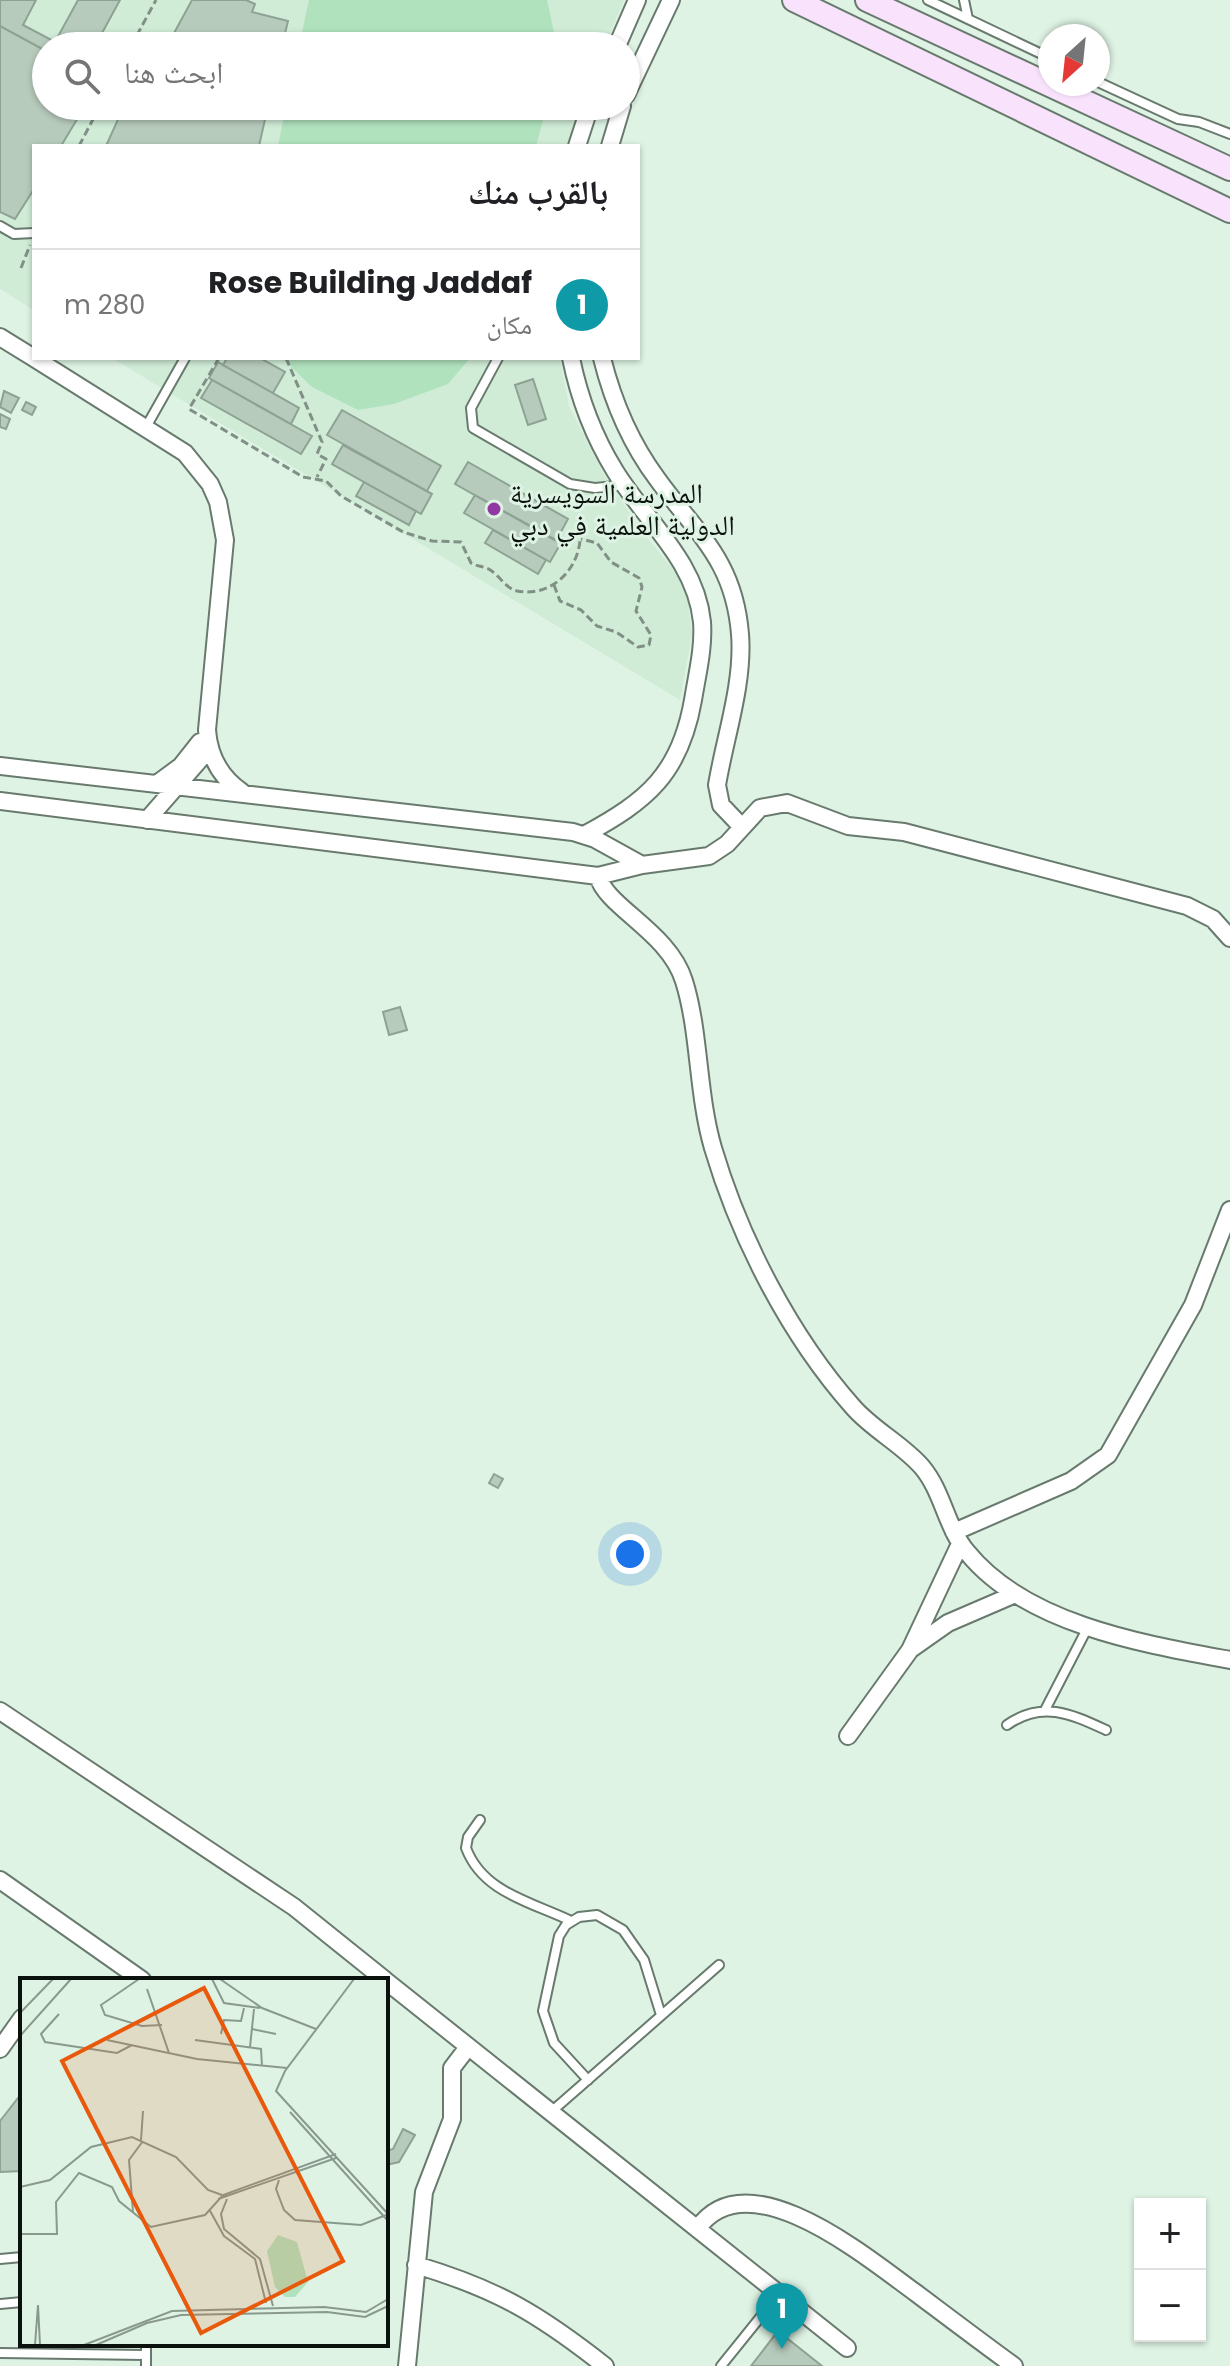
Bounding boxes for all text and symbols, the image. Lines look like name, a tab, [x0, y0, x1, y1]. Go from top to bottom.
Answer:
north arrow	[1038, 24, 1110, 96]
search box	[32, 32, 640, 120]
text: ابحث هنا	[124, 51, 223, 94]
icon: search	[60, 54, 104, 98]
text: بالقرب منك	[468, 168, 608, 216]
text: Rose Building Jaddaf	[208, 261, 532, 304]
text: 280 m	[64, 287, 145, 323]
text: 1	[577, 287, 587, 323]
text: مكان	[486, 307, 532, 343]
place label: المدرسة السويسرية الدولية العلمية في دبي	[510, 474, 735, 548]
marker: المدرسة السويسرية الدولية العلمية في دبي	[485, 500, 503, 518]
your location	[610, 1534, 650, 1574]
inset map	[20, 1978, 388, 2346]
map controls	[1134, 2198, 1206, 2342]
button: +	[1134, 2198, 1206, 2270]
button: −	[1134, 2270, 1206, 2342]
pin: 1	[756, 2283, 808, 2349]

